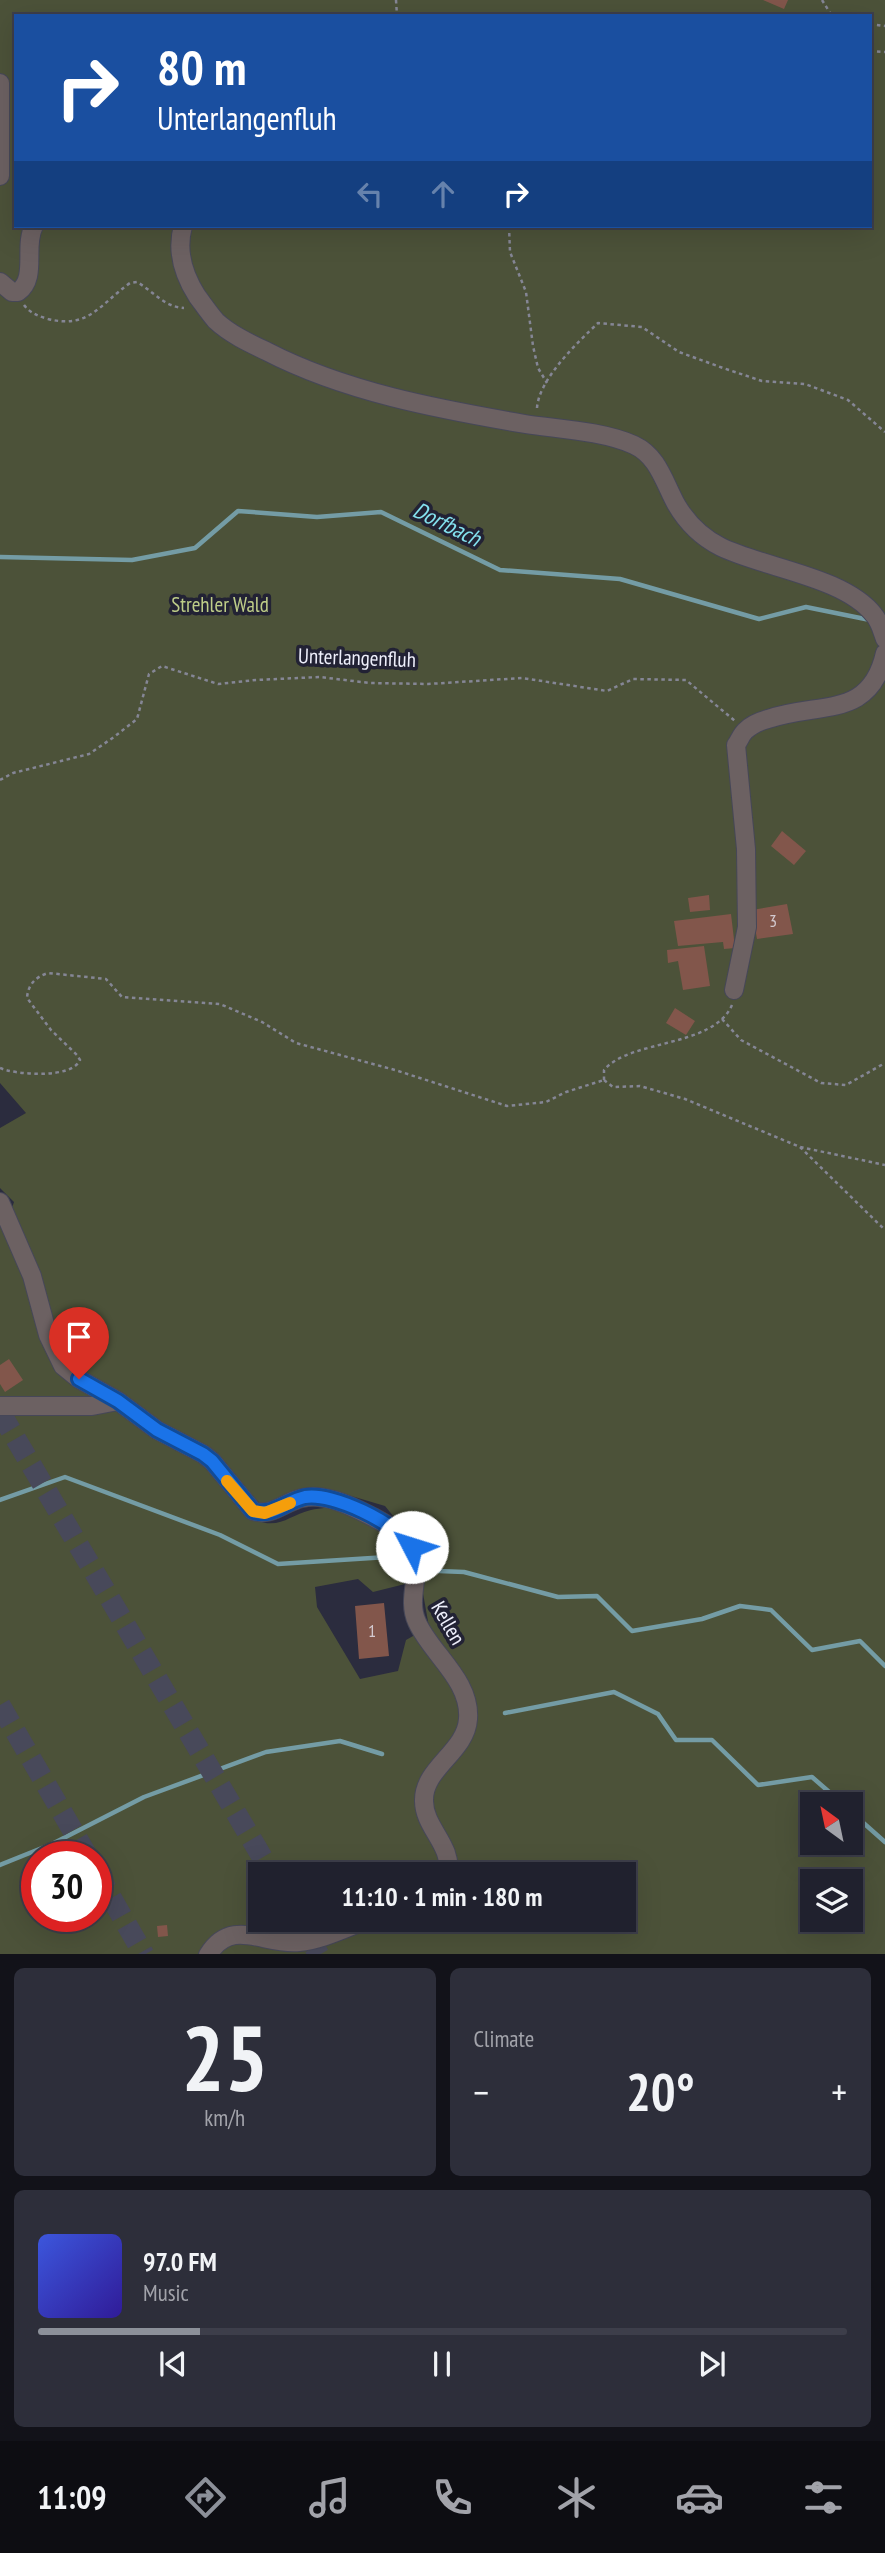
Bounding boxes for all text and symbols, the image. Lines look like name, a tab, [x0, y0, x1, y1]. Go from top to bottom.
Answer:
text: 80 m	[157, 35, 246, 99]
icon: right	[42, 42, 133, 133]
text: Unterlangenfluh	[157, 97, 337, 139]
icon: left	[351, 175, 389, 213]
icon: ahead	[424, 175, 462, 213]
icon: right	[497, 175, 535, 213]
water label: Dorfbach	[409, 495, 487, 553]
park label: Strehler Wald	[171, 591, 269, 618]
street label: Unterlangenfluh	[298, 642, 416, 673]
house number: 3	[769, 909, 777, 932]
pin	[49, 1307, 109, 1379]
icon: arrive	[60, 1318, 98, 1356]
position arrow	[375, 1510, 449, 1584]
street label: Kellen	[425, 1596, 472, 1649]
house number: 1	[368, 1619, 376, 1642]
north arrow	[800, 1792, 863, 1855]
map controls	[800, 1792, 863, 1932]
speed limit sign: 30	[21, 1841, 112, 1932]
button: layers	[800, 1869, 863, 1932]
text: 11:10 · 1 min · 180 m	[342, 1880, 542, 1913]
text: 25	[181, 1998, 268, 2116]
text: Climate	[474, 2024, 534, 2053]
text: 20°	[626, 2058, 695, 2125]
text: −	[474, 2067, 489, 2116]
text: +	[831, 2067, 847, 2116]
text: km/h	[204, 2103, 245, 2132]
text: 97.0 FM	[143, 2245, 217, 2278]
text: Music	[143, 2278, 189, 2307]
icon: previous	[154, 2345, 192, 2383]
icon: pause	[423, 2345, 461, 2383]
icon: next	[693, 2345, 731, 2383]
icon: directions	[181, 2473, 230, 2522]
icon: music	[305, 2473, 354, 2522]
icon: phone	[428, 2473, 477, 2522]
icon: climate	[552, 2473, 601, 2522]
icon: car	[675, 2473, 724, 2522]
icon: filters	[799, 2473, 848, 2522]
text: 11:09	[37, 2476, 106, 2518]

